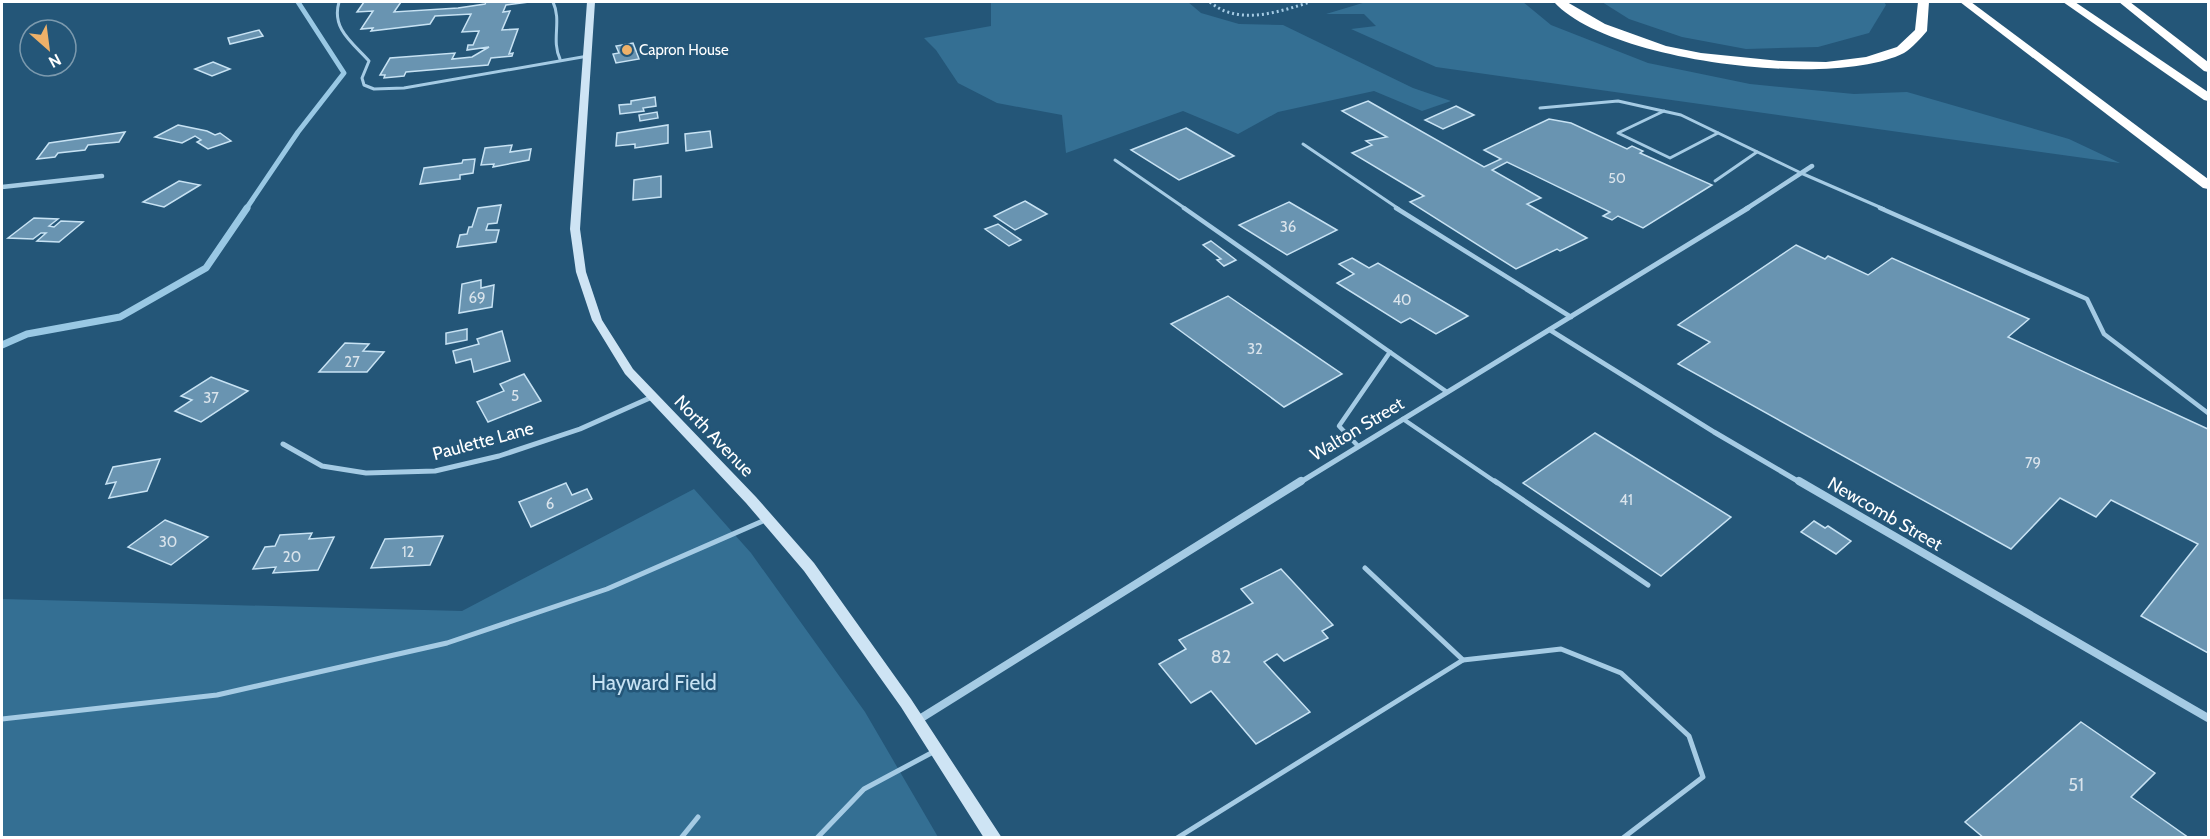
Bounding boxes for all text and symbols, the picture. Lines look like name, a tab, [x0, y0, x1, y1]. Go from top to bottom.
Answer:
north arrow	[18, 18, 78, 78]
place label: Capron House	[639, 41, 729, 59]
marker: Capron House	[620, 43, 634, 57]
text: N	[45, 50, 64, 72]
house number: 50	[1608, 169, 1626, 187]
house number: 36	[1280, 218, 1296, 236]
house number: 69	[468, 289, 486, 307]
house number: 40	[1392, 291, 1412, 309]
house number: 32	[1247, 340, 1263, 358]
house number: 27	[344, 353, 360, 371]
house number: 5	[511, 387, 519, 405]
house number: 37	[203, 389, 219, 407]
street label: North Avenue	[670, 391, 758, 481]
street label: Walton Street	[1306, 392, 1408, 466]
street label: Paulette Lane	[430, 417, 536, 465]
house number: 79	[2025, 454, 2041, 472]
street label: Newcomb Street	[1824, 472, 1946, 556]
house number: 41	[1619, 491, 1633, 509]
house number: 6	[546, 495, 554, 513]
house number: 30	[159, 533, 177, 551]
house number: 12	[402, 543, 415, 561]
house number: 20	[283, 548, 301, 566]
house number: 82	[1211, 646, 1231, 668]
park label: Hayward Field	[591, 670, 717, 695]
house number: 51	[2068, 774, 2084, 796]

